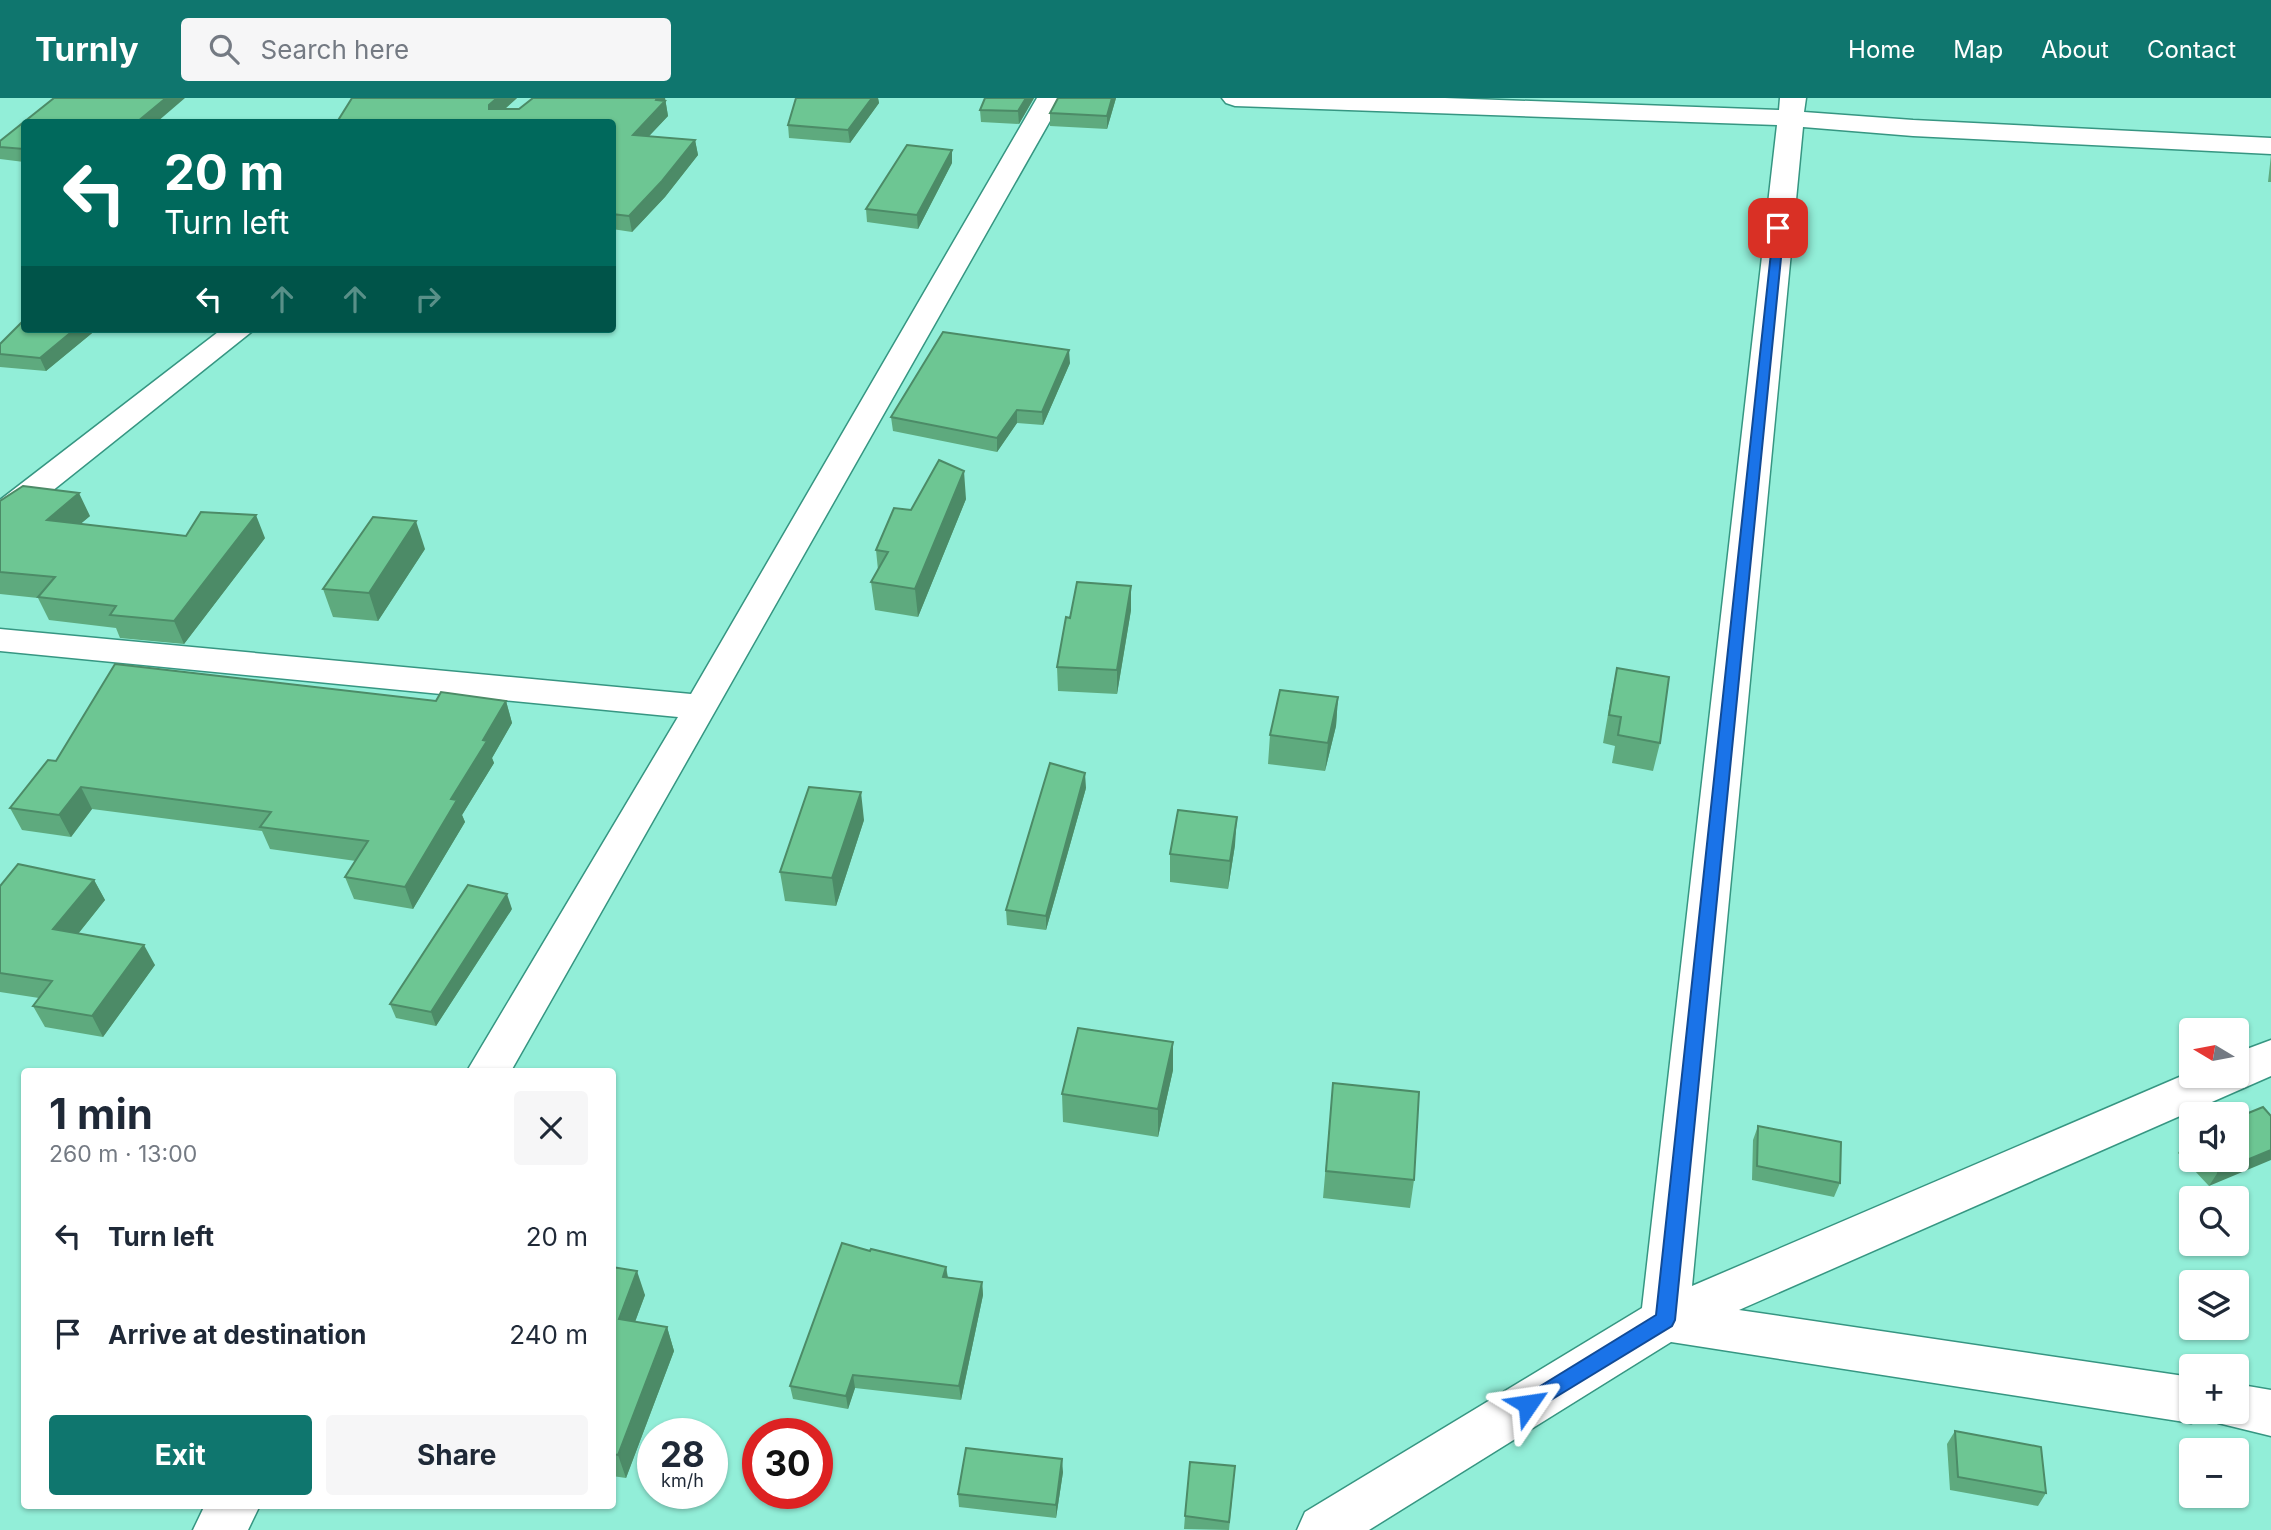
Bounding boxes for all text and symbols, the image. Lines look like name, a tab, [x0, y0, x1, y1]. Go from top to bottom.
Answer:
search box	[181, 18, 671, 81]
text: Turnly	[35, 29, 139, 69]
icon: search	[205, 30, 243, 68]
text: Search here	[261, 34, 409, 65]
text: Home	[1848, 35, 1915, 64]
text: Map	[1953, 35, 2003, 64]
text: About	[2041, 35, 2109, 64]
text: Contact	[2147, 35, 2236, 64]
text: 20 m	[164, 143, 284, 202]
icon: left	[49, 147, 140, 238]
pin	[1748, 198, 1808, 258]
text: Turn left	[164, 203, 289, 242]
icon: arrive	[1759, 209, 1797, 247]
icon: left	[190, 280, 228, 318]
icon: ahead	[263, 280, 301, 318]
icon: ahead	[336, 280, 374, 318]
icon: right	[409, 280, 447, 318]
north arrow	[2179, 1018, 2249, 1088]
map controls	[2179, 1018, 2249, 1508]
text: 1 min	[49, 1088, 153, 1139]
button: close	[514, 1091, 588, 1165]
button: sound	[2179, 1102, 2249, 1172]
text: 260 m · 13:00	[49, 1140, 197, 1168]
button: search	[2179, 1186, 2249, 1256]
icon: left	[49, 1217, 87, 1255]
text: Turn left	[108, 1221, 214, 1252]
text: 20 m	[526, 1221, 588, 1252]
button: layers	[2179, 1270, 2249, 1340]
icon: arrive	[49, 1315, 87, 1353]
text: Arrive at destination	[108, 1319, 367, 1350]
text: 240 m	[509, 1319, 588, 1350]
button: +	[2179, 1354, 2249, 1424]
position arrow	[1491, 1367, 1565, 1441]
button: Exit	[49, 1415, 312, 1495]
button: Share	[326, 1415, 588, 1495]
speed limit sign: 30	[742, 1418, 833, 1509]
text: 28	[660, 1433, 705, 1475]
button: −	[2179, 1438, 2249, 1508]
text: km/h	[661, 1470, 704, 1491]

